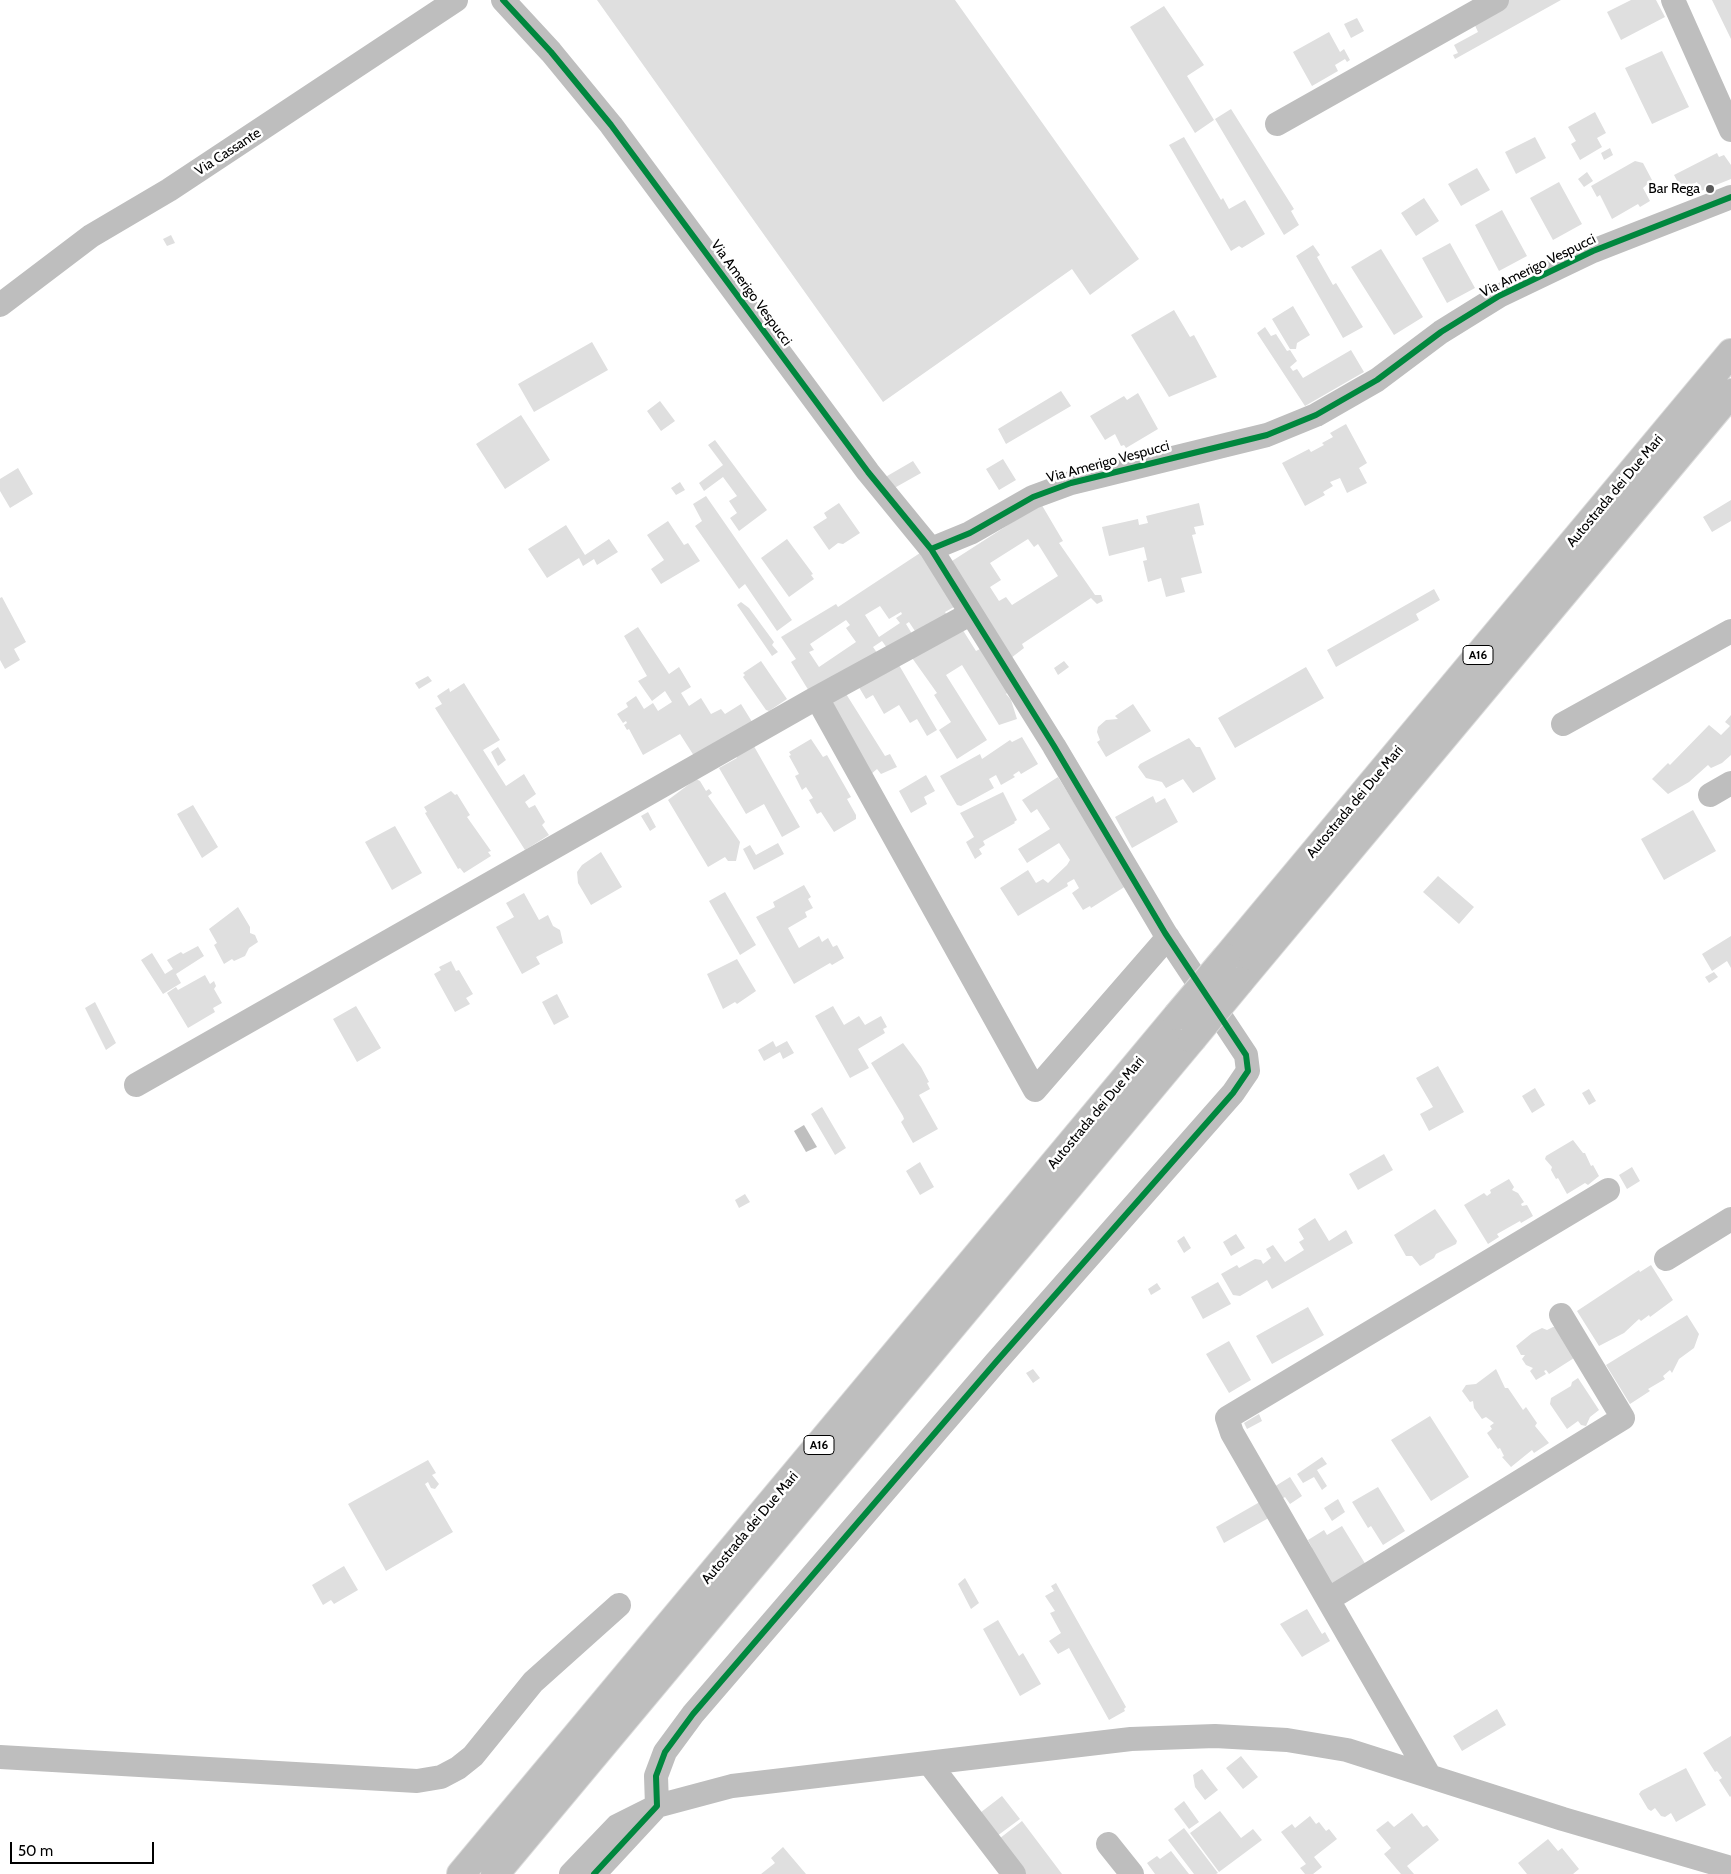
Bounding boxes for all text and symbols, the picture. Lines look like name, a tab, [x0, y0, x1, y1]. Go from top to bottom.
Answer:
street label: Via Cassante	[192, 124, 264, 180]
place label: Bar Rega	[1648, 181, 1700, 197]
marker: Bar Rega	[1704, 183, 1716, 195]
street label: Via Amerigo Vespucci	[1477, 231, 1599, 301]
street label: Via Amerigo Vespucci	[707, 237, 795, 349]
street label: Autostrada dei Due Mari	[1563, 431, 1667, 551]
street label: Via Amerigo Vespucci	[1045, 437, 1171, 487]
road number: A16	[1463, 646, 1493, 664]
street label: Autostrada dei Due Mari	[1303, 742, 1407, 862]
street label: Autostrada dei Due Mari	[1044, 1053, 1148, 1173]
road number: A16	[804, 1436, 834, 1454]
street label: Autostrada dei Due Mari	[698, 1468, 802, 1588]
scale bar	[12, 1832, 156, 1864]
text: 50 m	[18, 1842, 53, 1860]

